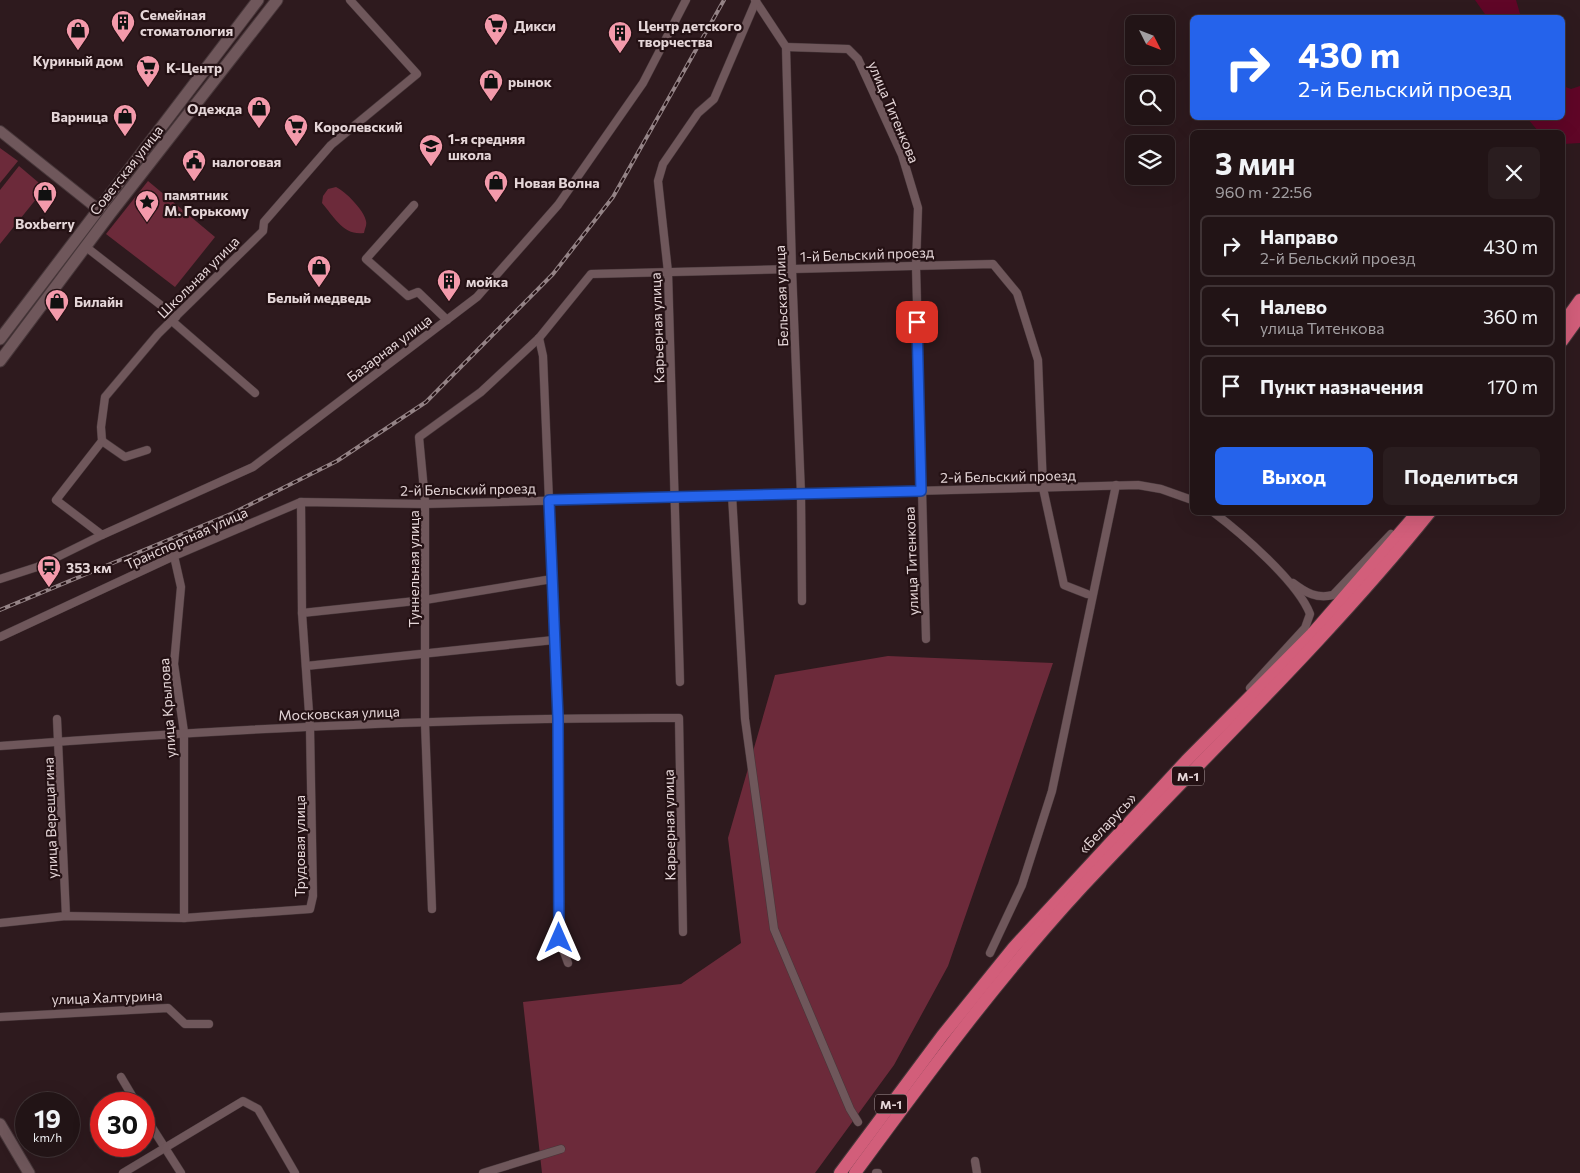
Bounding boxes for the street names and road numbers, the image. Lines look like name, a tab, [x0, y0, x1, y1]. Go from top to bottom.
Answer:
street label: улица Титенкова	[865, 59, 923, 165]
street label: Советская улица	[86, 122, 166, 218]
street label: Школьная улица	[153, 232, 243, 322]
street label: 1-й Бельский проезд	[800, 243, 934, 265]
street label: Бельская улица	[771, 245, 791, 347]
street label: Карьерная улица	[647, 272, 667, 384]
street label: Базарная улица	[343, 311, 435, 385]
street label: 2-й Бельский проезд	[940, 466, 1076, 486]
street label: 2-й Бельский проезд	[400, 479, 536, 499]
street label: Транспортная улица	[122, 503, 250, 573]
street label: улица Титенкова	[901, 506, 921, 616]
street label: Туннельная улица	[405, 510, 422, 628]
street label: улица Крылова	[155, 658, 179, 758]
street label: Московская улица	[278, 702, 400, 724]
street label: улица Верещагина	[39, 757, 61, 879]
road number: М-1	[1172, 766, 1204, 786]
street label: Карьерная улица	[660, 769, 678, 881]
street label: «Беларусь»	[1075, 789, 1139, 857]
street label: Трудовая улица	[291, 795, 308, 897]
street label: улица Халтурина	[51, 987, 163, 1007]
road number: М-1	[875, 1094, 907, 1114]

